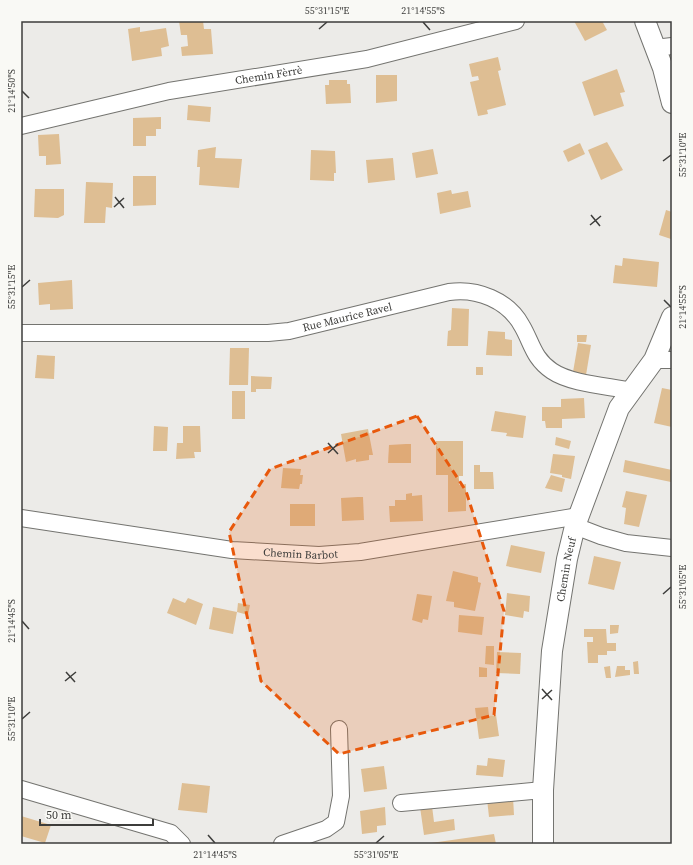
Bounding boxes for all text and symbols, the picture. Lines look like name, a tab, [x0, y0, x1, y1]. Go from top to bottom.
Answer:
text: 55°31'15"E	[305, 4, 349, 17]
text: 21°14'55"S	[401, 4, 445, 17]
street label: Chemin Fèrrè	[234, 63, 304, 88]
text: 21°14'50"S	[5, 69, 18, 113]
text: 55°31'10"E	[676, 133, 689, 177]
text: 55°31'15"E	[5, 265, 18, 309]
text: 21°14'55"S	[676, 285, 689, 329]
street label: Rue Maurice Ravel	[301, 299, 394, 335]
street label: Chemin Neuf	[553, 535, 580, 603]
street label: Chemin Barbot	[263, 545, 339, 563]
text: 55°31'05"E	[676, 565, 689, 609]
text: 21°14'45"S	[5, 599, 18, 643]
text: 55°31'10"E	[5, 697, 18, 741]
scale bar	[40, 801, 153, 827]
text: 50 m	[46, 807, 72, 823]
text: 21°14'45"S	[193, 848, 237, 861]
text: 55°31'05"E	[354, 848, 398, 861]

